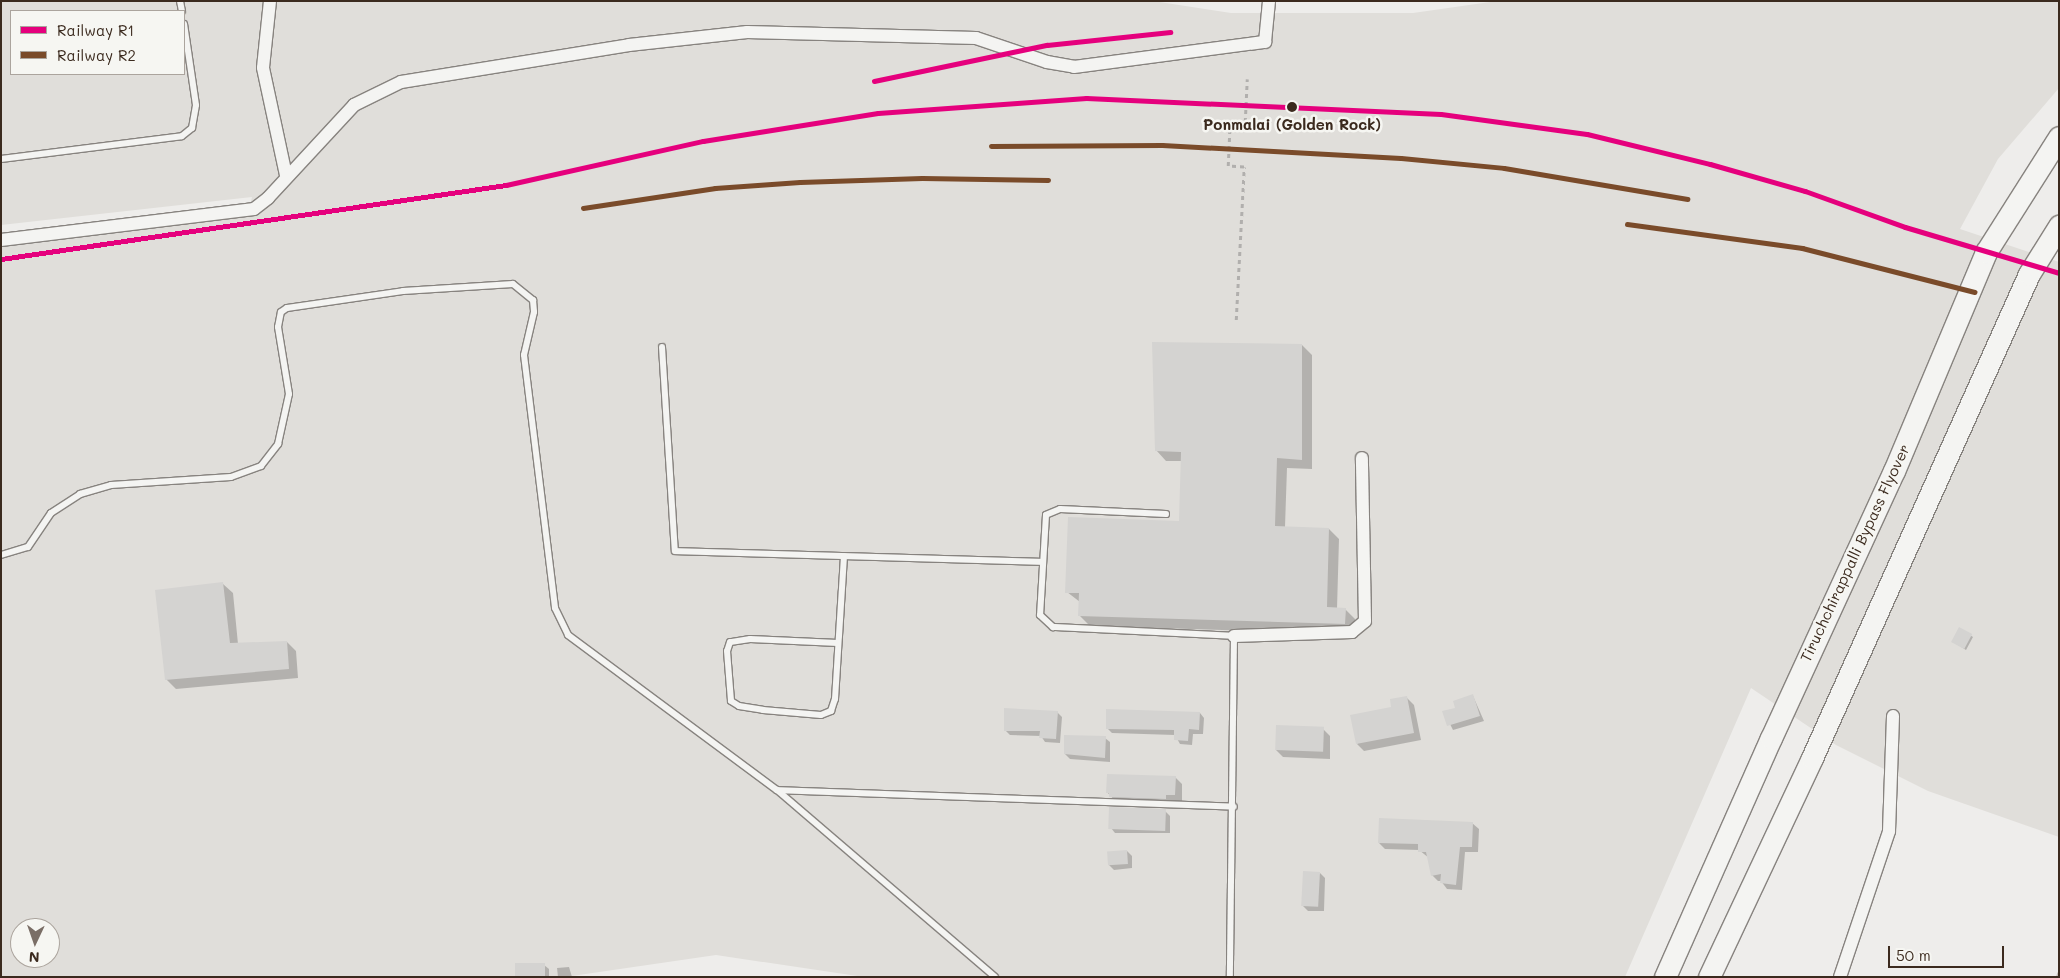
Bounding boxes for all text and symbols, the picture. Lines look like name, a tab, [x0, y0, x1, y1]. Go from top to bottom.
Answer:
legend	[10, 10, 185, 75]
text: Railway R1	[57, 20, 134, 40]
text: Railway R2	[57, 45, 136, 65]
marker: Ponmalai (Golden Rock)	[1285, 100, 1299, 114]
place label: Ponmalai (Golden Rock)	[1203, 116, 1381, 134]
street label: Tiruchchirappalli Bypass Flyover	[1797, 441, 1913, 665]
north arrow	[10, 918, 60, 968]
scale bar	[1890, 936, 2006, 968]
text: 50 m	[1896, 945, 1931, 965]
text: N	[28, 948, 40, 967]

